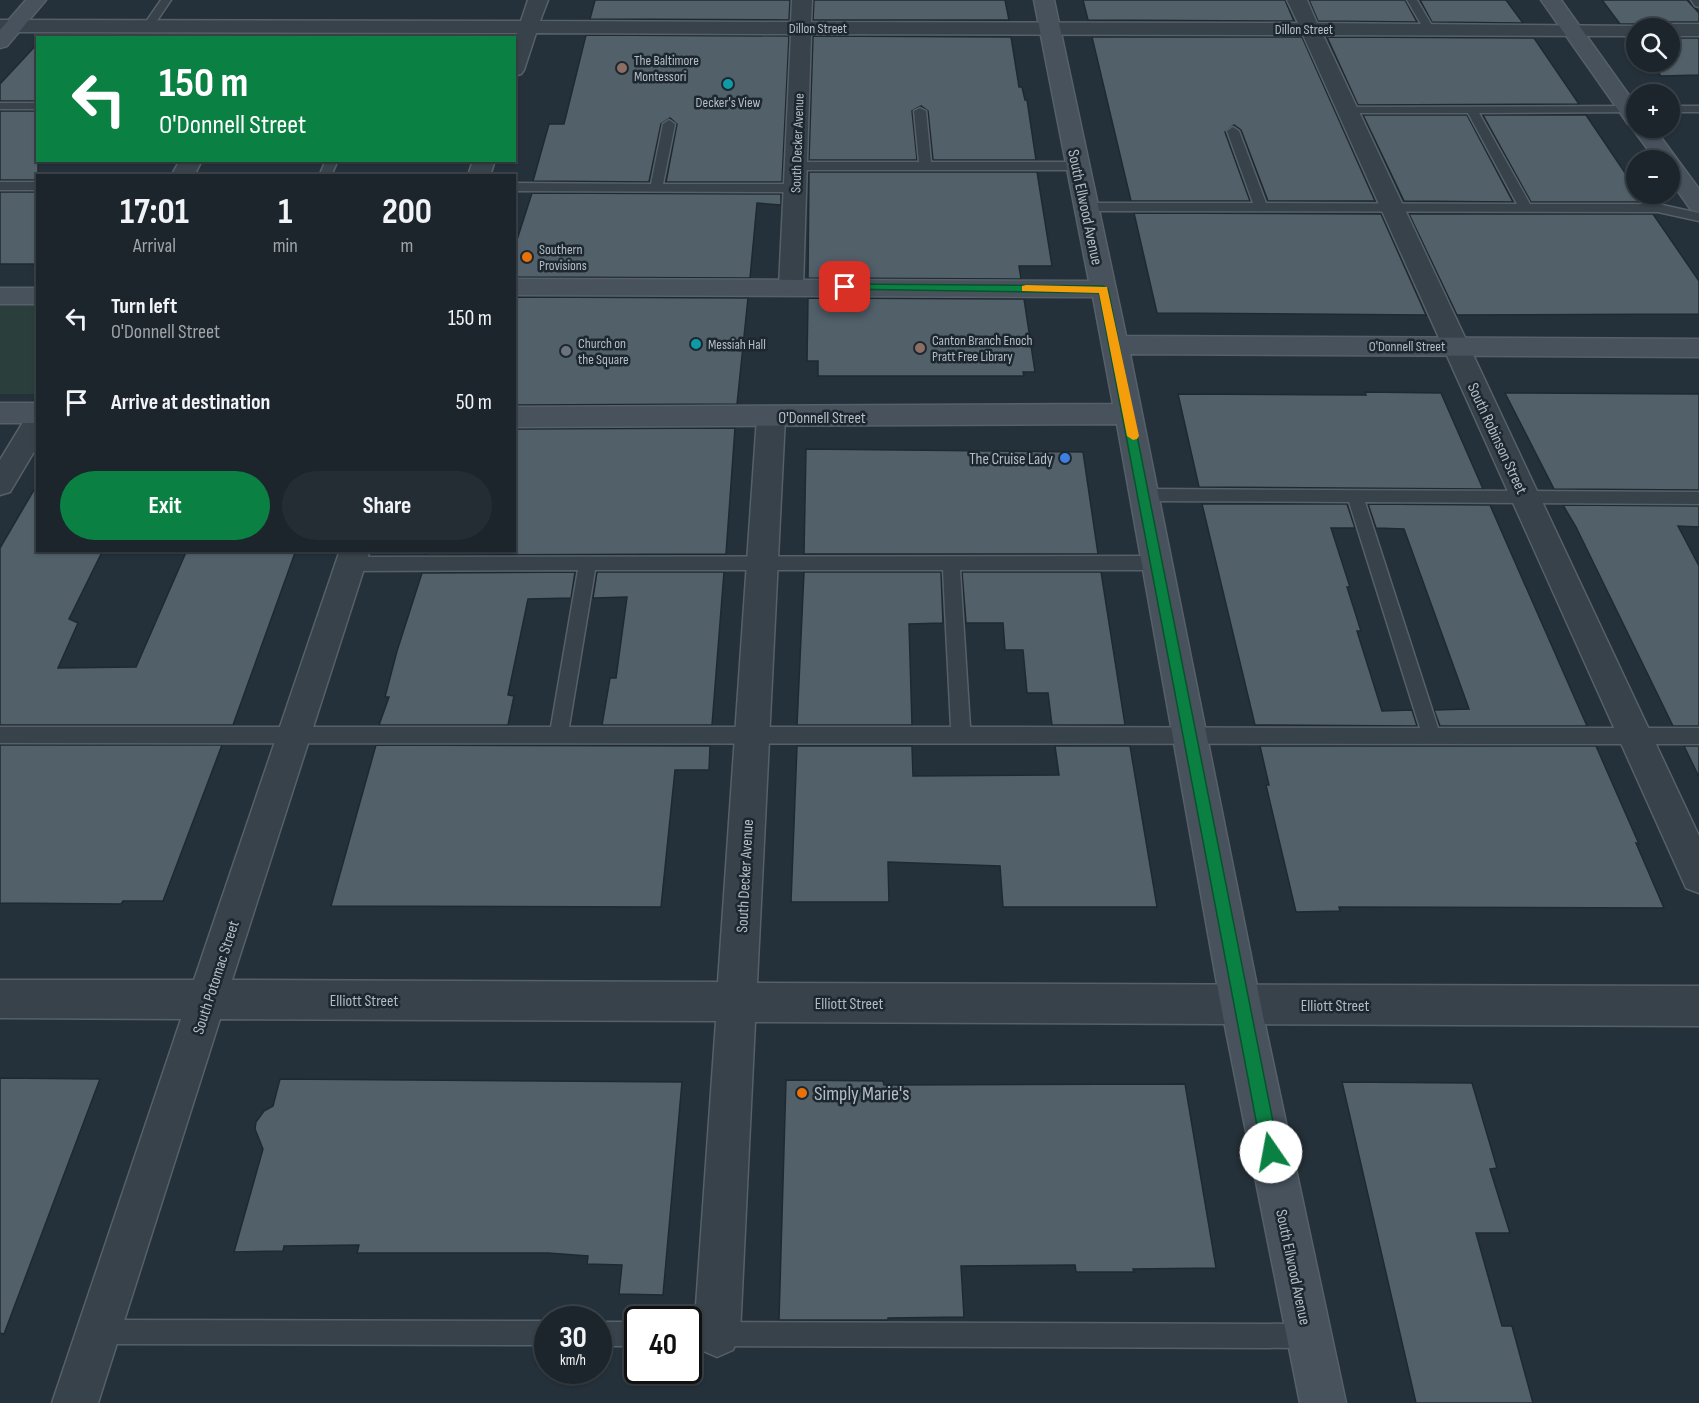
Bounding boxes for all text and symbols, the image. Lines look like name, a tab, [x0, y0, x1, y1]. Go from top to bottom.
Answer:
map controls	[1626, 18, 1680, 204]
button: search	[1626, 18, 1680, 72]
street label: Dillon Street	[789, 20, 847, 37]
street label: Dillon Street	[1275, 21, 1333, 38]
place label: The Baltimore Montessori	[634, 52, 699, 85]
text: 150 m	[159, 58, 248, 109]
icon: left	[60, 60, 138, 138]
marker: The Baltimore Montessori	[615, 61, 629, 75]
marker: Decker's View	[721, 77, 735, 91]
button: +	[1626, 84, 1680, 138]
street label: South Decker Avenue	[787, 93, 808, 193]
place label: Decker's View	[696, 94, 761, 111]
text: O'Donnell Street	[159, 109, 306, 141]
street label: South Ellwood Avenue	[1063, 148, 1106, 267]
button: −	[1626, 150, 1680, 204]
text: 17:01	[120, 191, 189, 234]
text: 1	[278, 191, 292, 234]
text: 200	[382, 191, 432, 234]
text: Arrival	[133, 234, 176, 258]
text: min	[273, 234, 298, 258]
text: m	[401, 234, 413, 258]
place label: Southern Provisions	[539, 241, 587, 274]
marker: Southern Provisions	[520, 250, 534, 264]
pin	[819, 261, 870, 312]
icon: arrive	[828, 270, 861, 303]
text: Turn left	[111, 293, 177, 320]
icon: left	[60, 302, 93, 335]
text: 150 m	[448, 305, 492, 332]
text: O'Donnell Street	[111, 320, 220, 344]
place label: Canton Branch Enoch Pratt Free Library	[932, 332, 1033, 365]
place label: Church on the Square	[578, 335, 629, 368]
place label: Messiah Hall	[708, 336, 766, 353]
marker: Messiah Hall	[689, 337, 703, 351]
street label: O'Donnell Street	[1369, 338, 1445, 355]
marker: Canton Branch Enoch Pratt Free Library	[913, 341, 927, 355]
marker: Church on the Square	[559, 344, 573, 358]
street label: South Robinson Street	[1463, 380, 1531, 497]
icon: arrive	[60, 386, 93, 419]
text: Arrive at destination	[111, 389, 270, 416]
text: 50 m	[456, 389, 492, 416]
street label: O'Donnell Street	[778, 409, 866, 428]
place label: The Cruise Lady	[969, 450, 1053, 469]
marker: The Cruise Lady	[1058, 451, 1072, 465]
button: Exit	[60, 471, 270, 540]
button: Share	[282, 471, 492, 540]
street label: South Decker Avenue	[733, 819, 758, 933]
street label: South Potomac Street	[189, 918, 244, 1037]
street label: Elliott Street	[330, 992, 398, 1011]
street label: Elliott Street	[815, 995, 883, 1014]
street label: Elliott Street	[1301, 997, 1369, 1016]
place label: Simply Marie's	[814, 1082, 909, 1106]
marker: Simply Marie's	[795, 1086, 809, 1100]
position arrow	[1239, 1120, 1303, 1184]
street label: South Ellwood Avenue	[1271, 1208, 1314, 1327]
speed limit sign: 40	[624, 1306, 702, 1384]
text: 30	[559, 1320, 587, 1356]
text: km/h	[560, 1351, 586, 1370]

